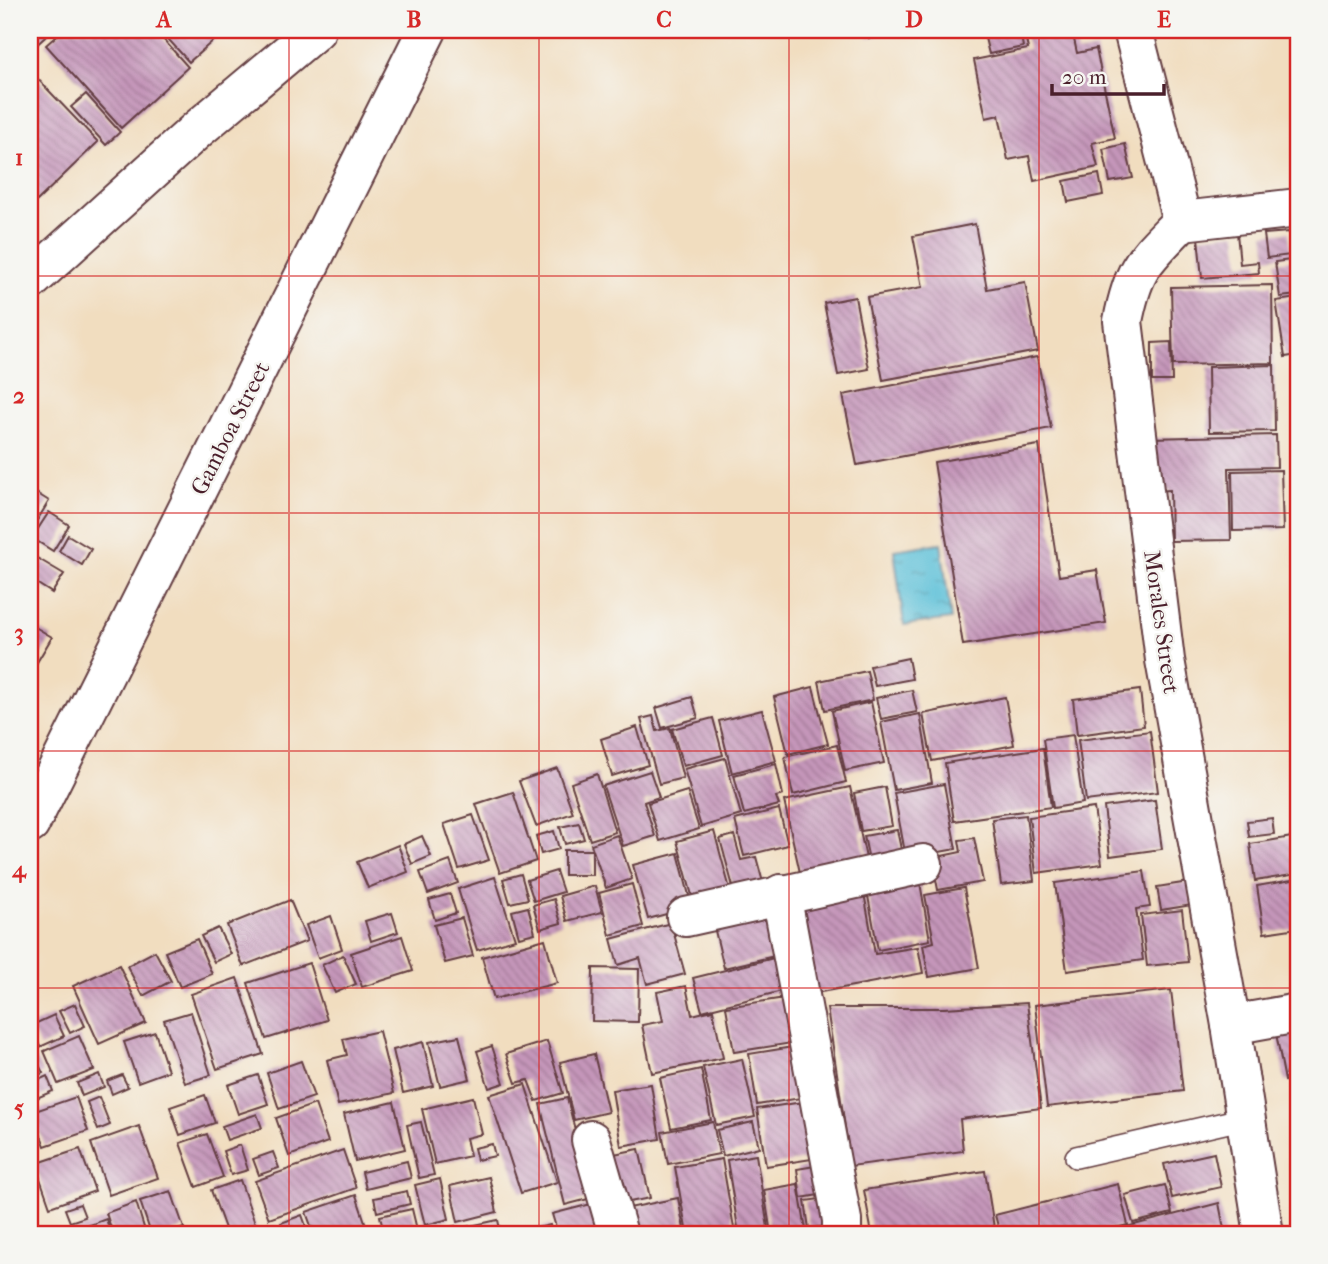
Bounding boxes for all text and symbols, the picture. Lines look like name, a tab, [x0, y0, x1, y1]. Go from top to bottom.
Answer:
text: A	[155, 6, 173, 33]
text: B	[407, 6, 422, 33]
text: C	[656, 6, 672, 33]
text: D	[905, 6, 923, 33]
text: E	[1157, 6, 1171, 33]
scale bar	[1052, 52, 1164, 96]
text: 20 m	[1062, 65, 1107, 89]
text: 1	[15, 144, 23, 171]
street label: Gamboa Street	[185, 357, 276, 499]
text: 2	[13, 382, 25, 409]
street label: Morales Street	[1138, 549, 1185, 695]
text: 3	[14, 619, 24, 646]
text: 4	[11, 856, 27, 883]
text: 5	[14, 1094, 24, 1121]

